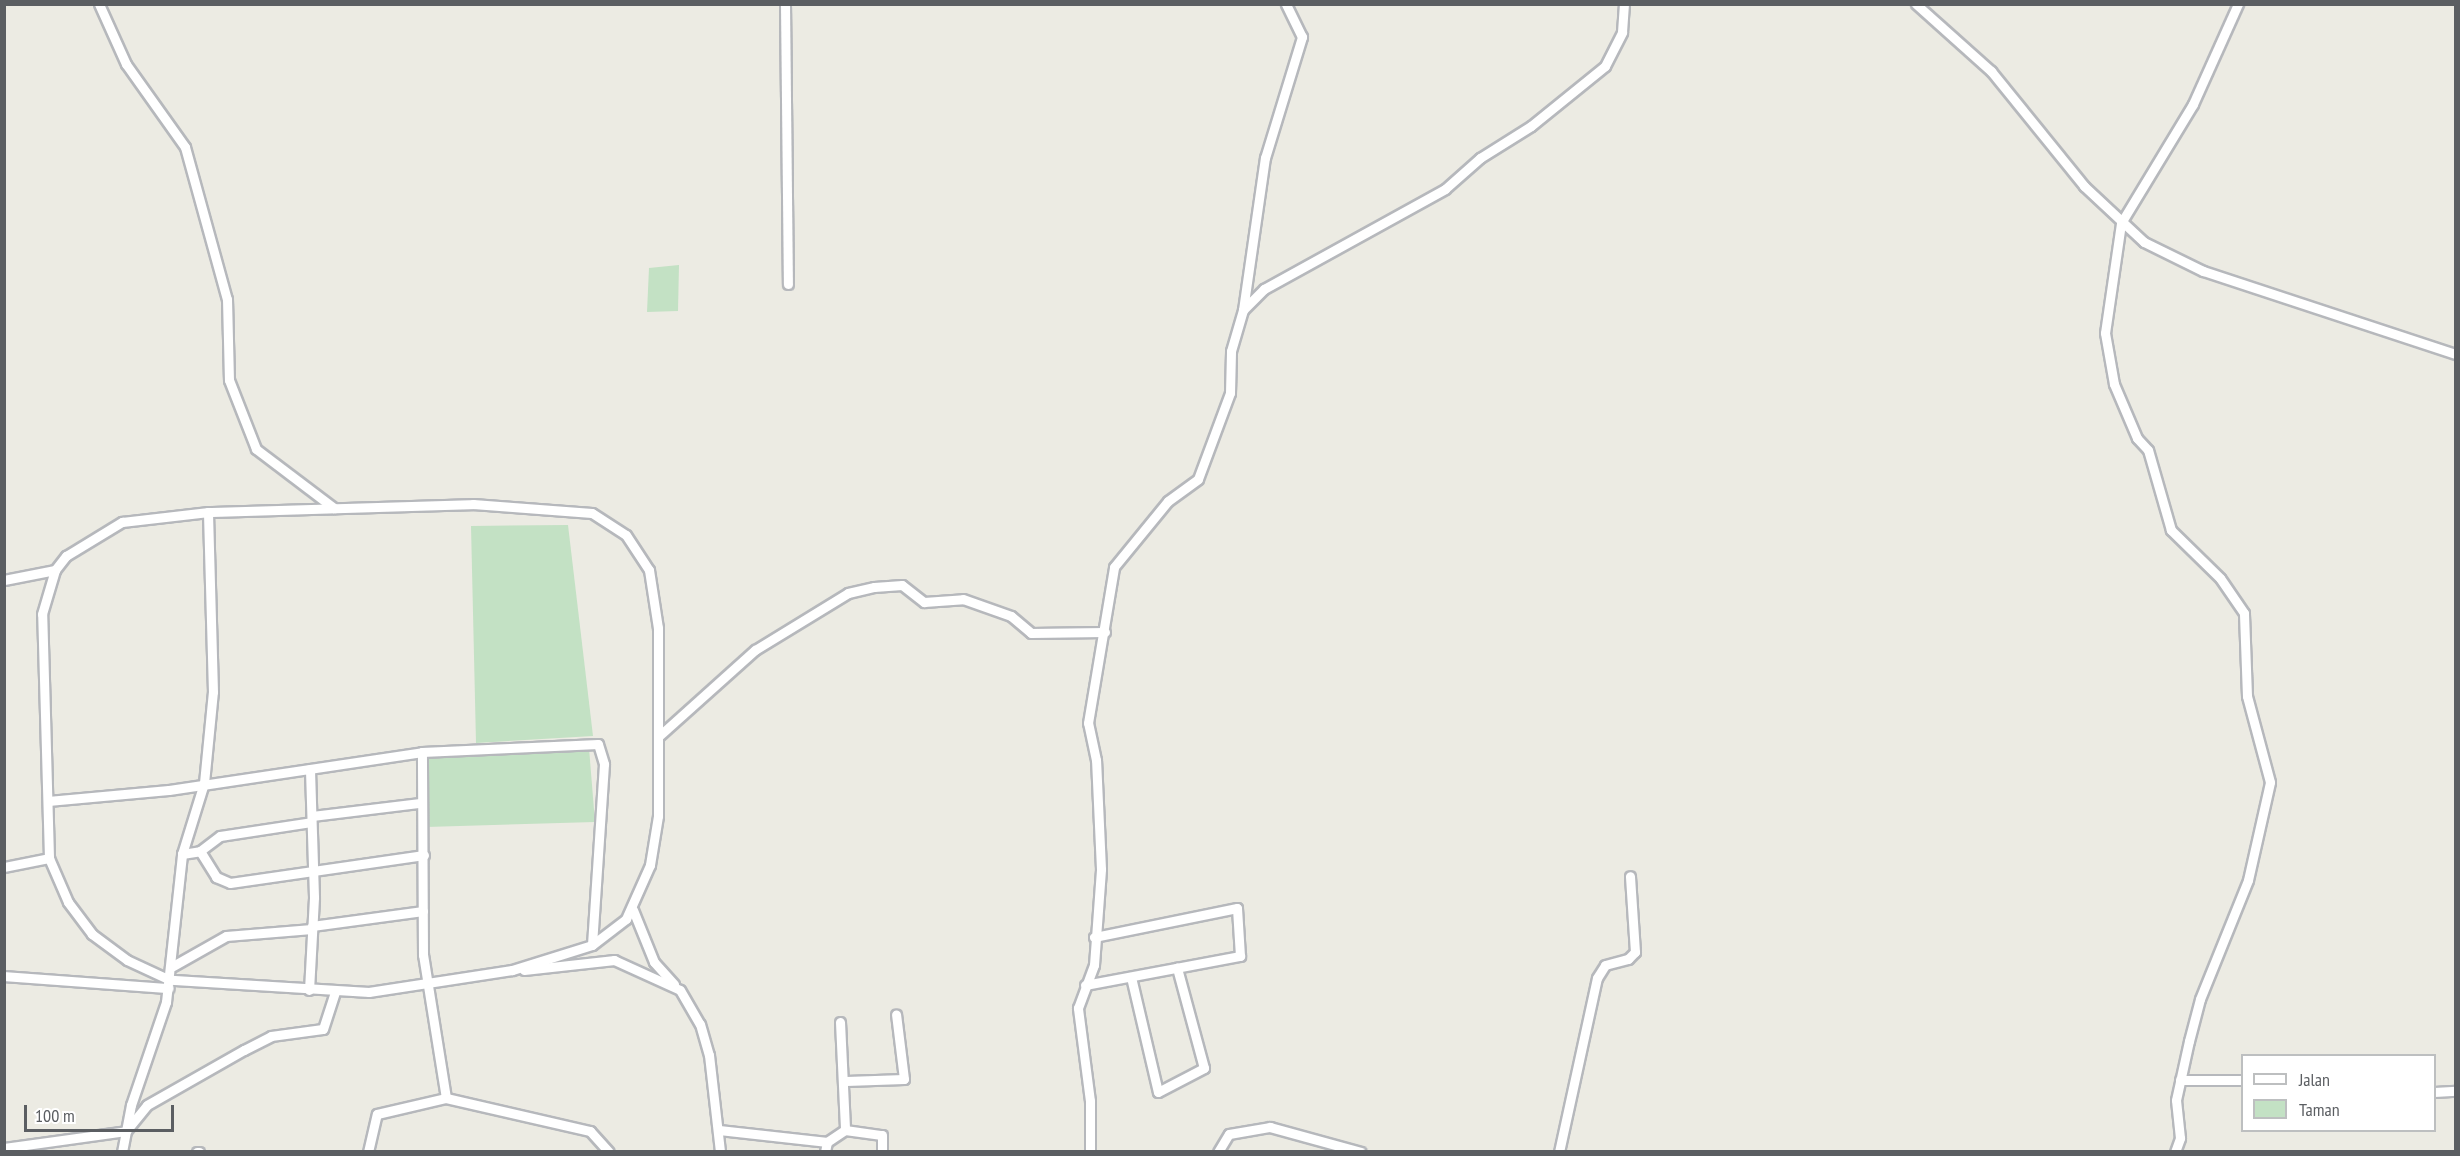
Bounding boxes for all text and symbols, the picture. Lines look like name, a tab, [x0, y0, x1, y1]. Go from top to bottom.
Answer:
legend	[2241, 1054, 2436, 1132]
text: Jalan	[2299, 1068, 2330, 1091]
scale bar	[27, 1093, 177, 1131]
text: Taman	[2299, 1098, 2340, 1121]
text: 100 m	[35, 1104, 75, 1127]

